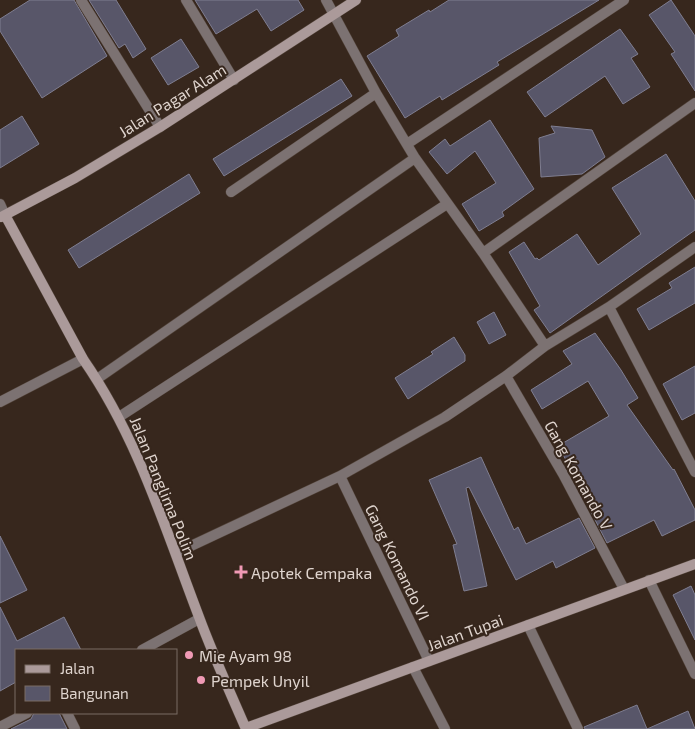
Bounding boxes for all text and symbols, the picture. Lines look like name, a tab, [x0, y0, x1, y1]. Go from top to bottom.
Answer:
street label: Jalan Pagar Alam	[115, 59, 229, 141]
street label: Jalan Panglima Polim	[126, 413, 202, 563]
street label: Gang Komando V	[541, 417, 617, 533]
street label: Gang Komando VI	[362, 501, 434, 623]
place label: Apotek Cempaka	[251, 563, 372, 582]
marker: Apotek Cempaka	[235, 566, 247, 578]
street label: Jalan Tupai	[425, 610, 505, 654]
place label: Mie Ayam 98	[199, 646, 292, 665]
legend	[15, 649, 178, 714]
marker: Mie Ayam 98	[183, 649, 195, 661]
text: Jalan	[60, 659, 95, 677]
place label: Pempek Unyil	[211, 671, 310, 690]
marker: Pempek Unyil	[195, 674, 207, 686]
text: Bangunan	[60, 684, 129, 702]

